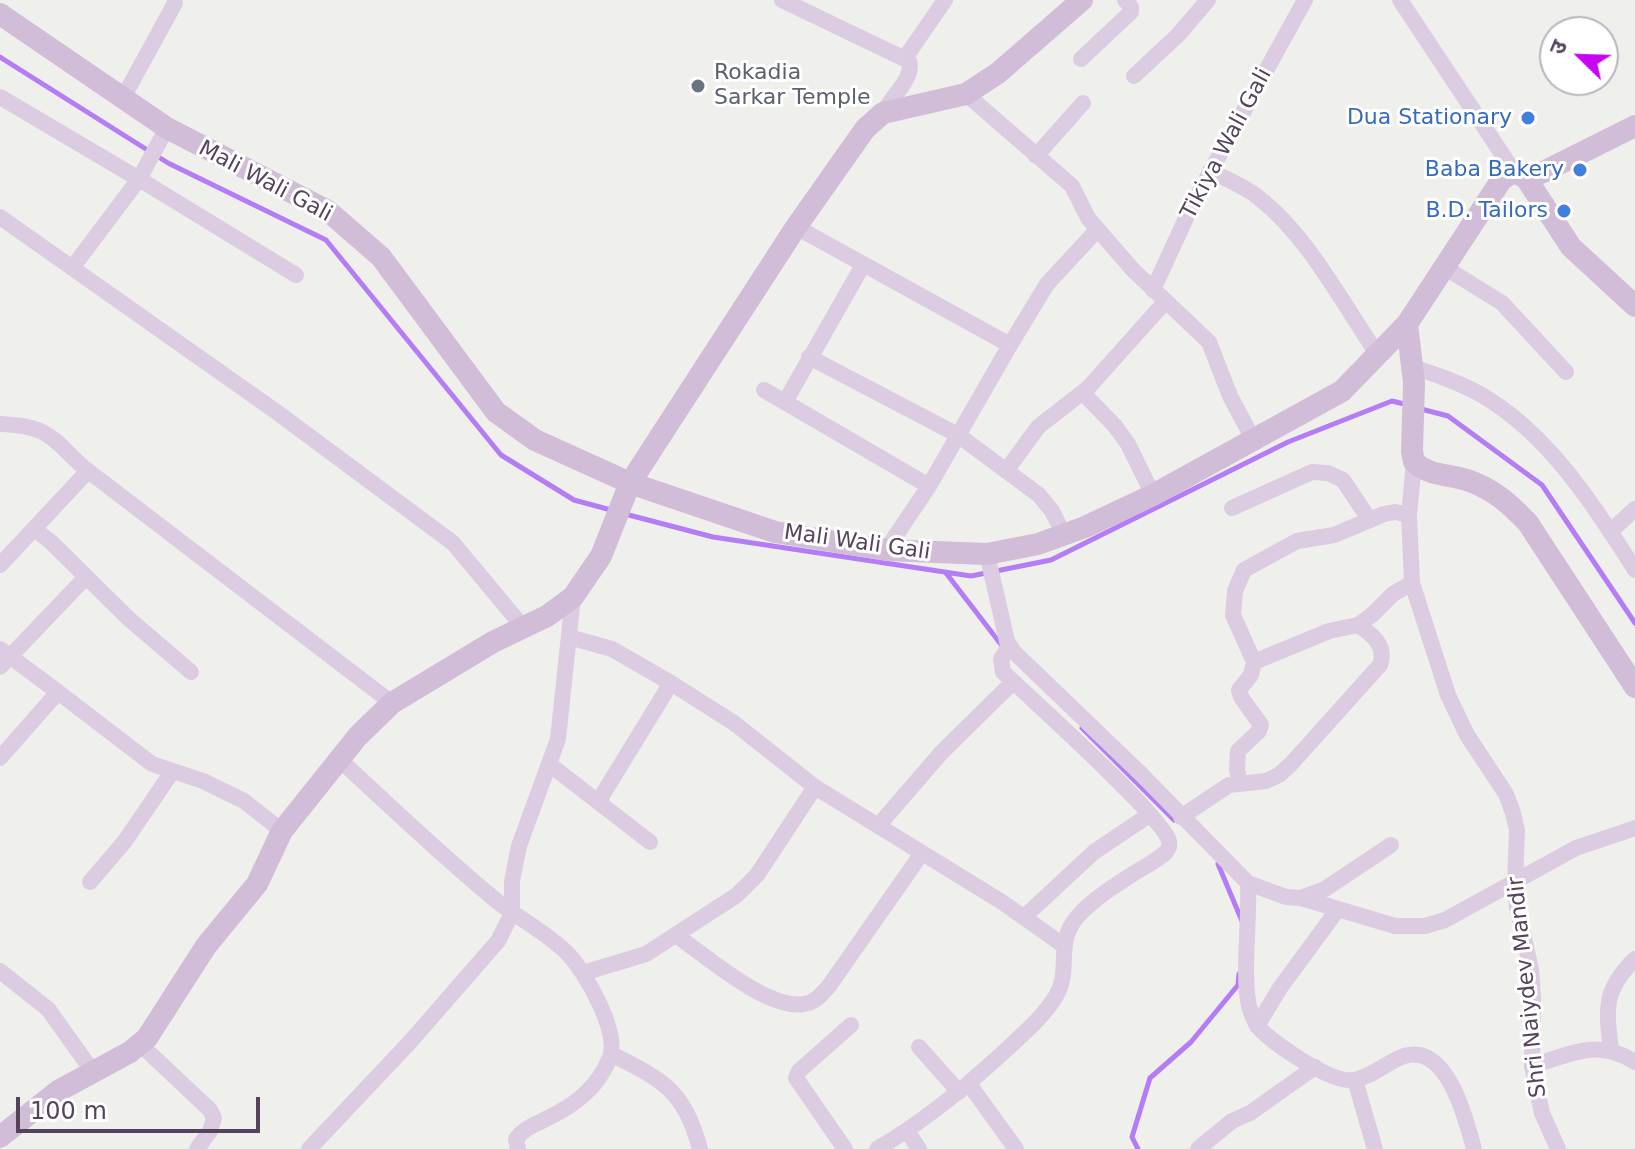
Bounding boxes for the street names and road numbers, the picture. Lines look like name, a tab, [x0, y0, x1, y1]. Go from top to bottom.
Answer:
street label: Tikiya Wali Gali	[1176, 64, 1278, 224]
street label: Mali Wali Gali	[194, 136, 336, 228]
street label: Mali Wali Gali	[782, 520, 932, 566]
street label: Shri Naiydev Mandir	[1503, 875, 1553, 1099]

